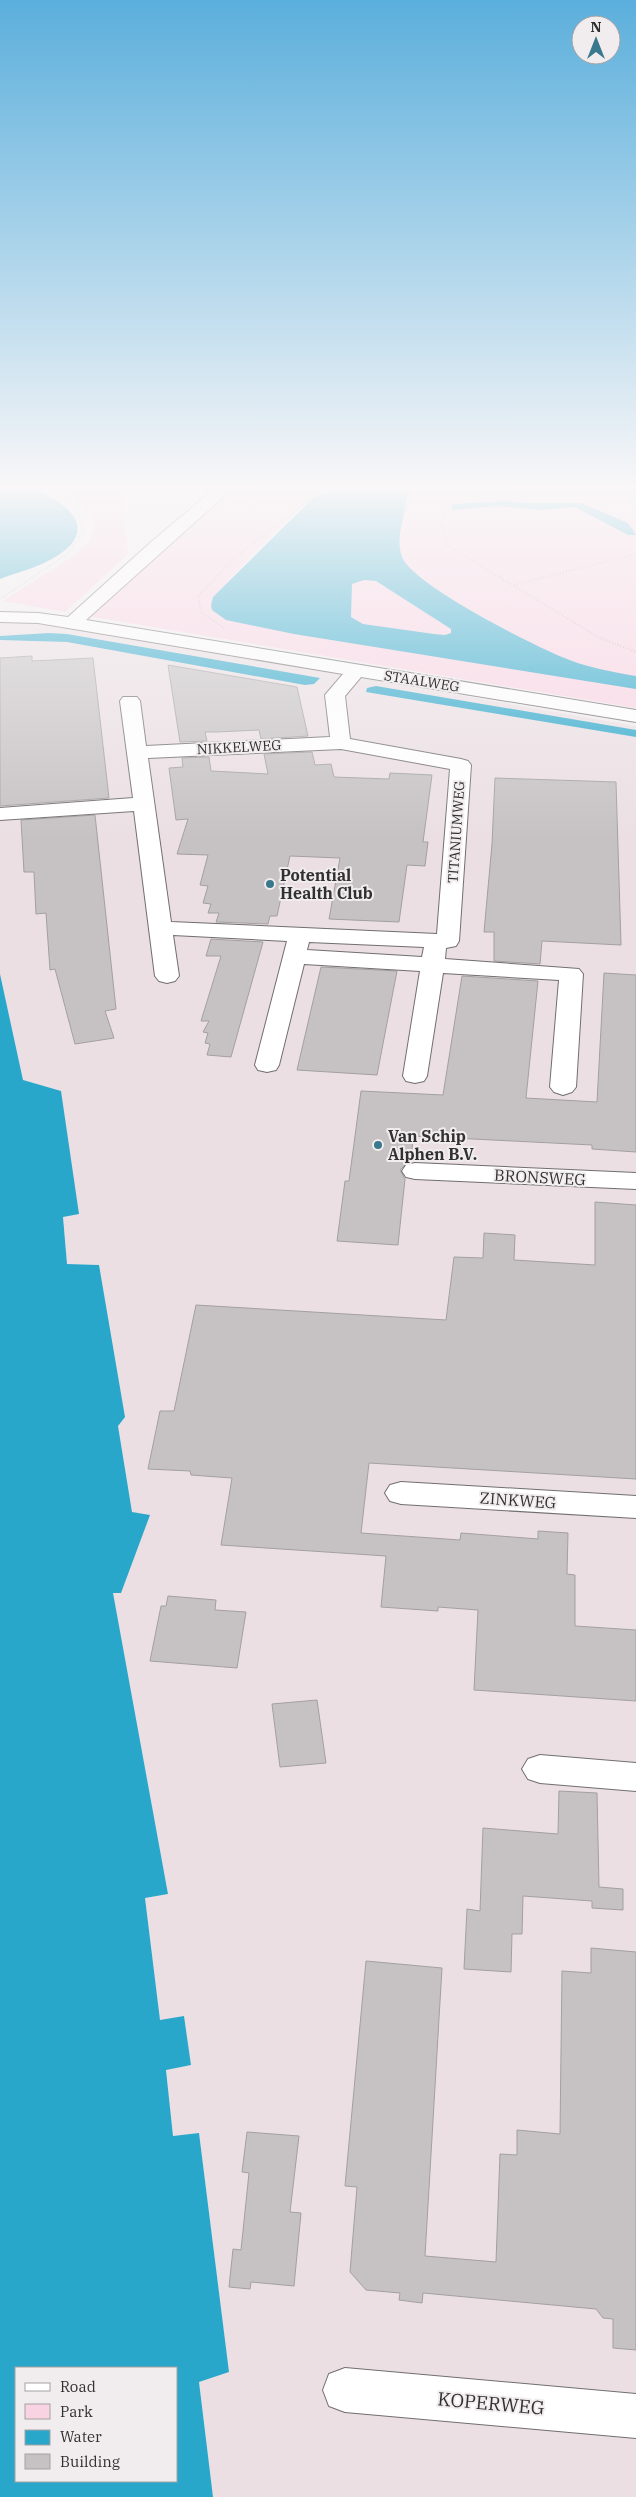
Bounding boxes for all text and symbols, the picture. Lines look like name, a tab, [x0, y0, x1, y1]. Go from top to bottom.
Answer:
north arrow	[571, 15, 621, 65]
text: N	[590, 18, 602, 36]
street label: STAALWEG	[383, 666, 461, 696]
street label: NIKKELWEG	[196, 736, 282, 758]
street label: TITANIUMWEG	[443, 780, 469, 884]
place label: Potential Health Club	[280, 865, 373, 903]
marker: Potential Health Club	[264, 878, 276, 890]
place label: Van Schip Alphen B.V.	[388, 1126, 477, 1164]
marker: Van Schip Alphen B.V.	[372, 1139, 384, 1151]
street label: BRONSWEG	[494, 1165, 586, 1189]
street label: ZINKWEG	[479, 1487, 557, 1513]
legend	[15, 2367, 178, 2482]
text: Road	[60, 2377, 96, 2396]
street label: KOPERWEG	[437, 2386, 545, 2420]
text: Park	[60, 2402, 93, 2421]
text: Water	[60, 2427, 102, 2446]
text: Building	[60, 2452, 120, 2471]

